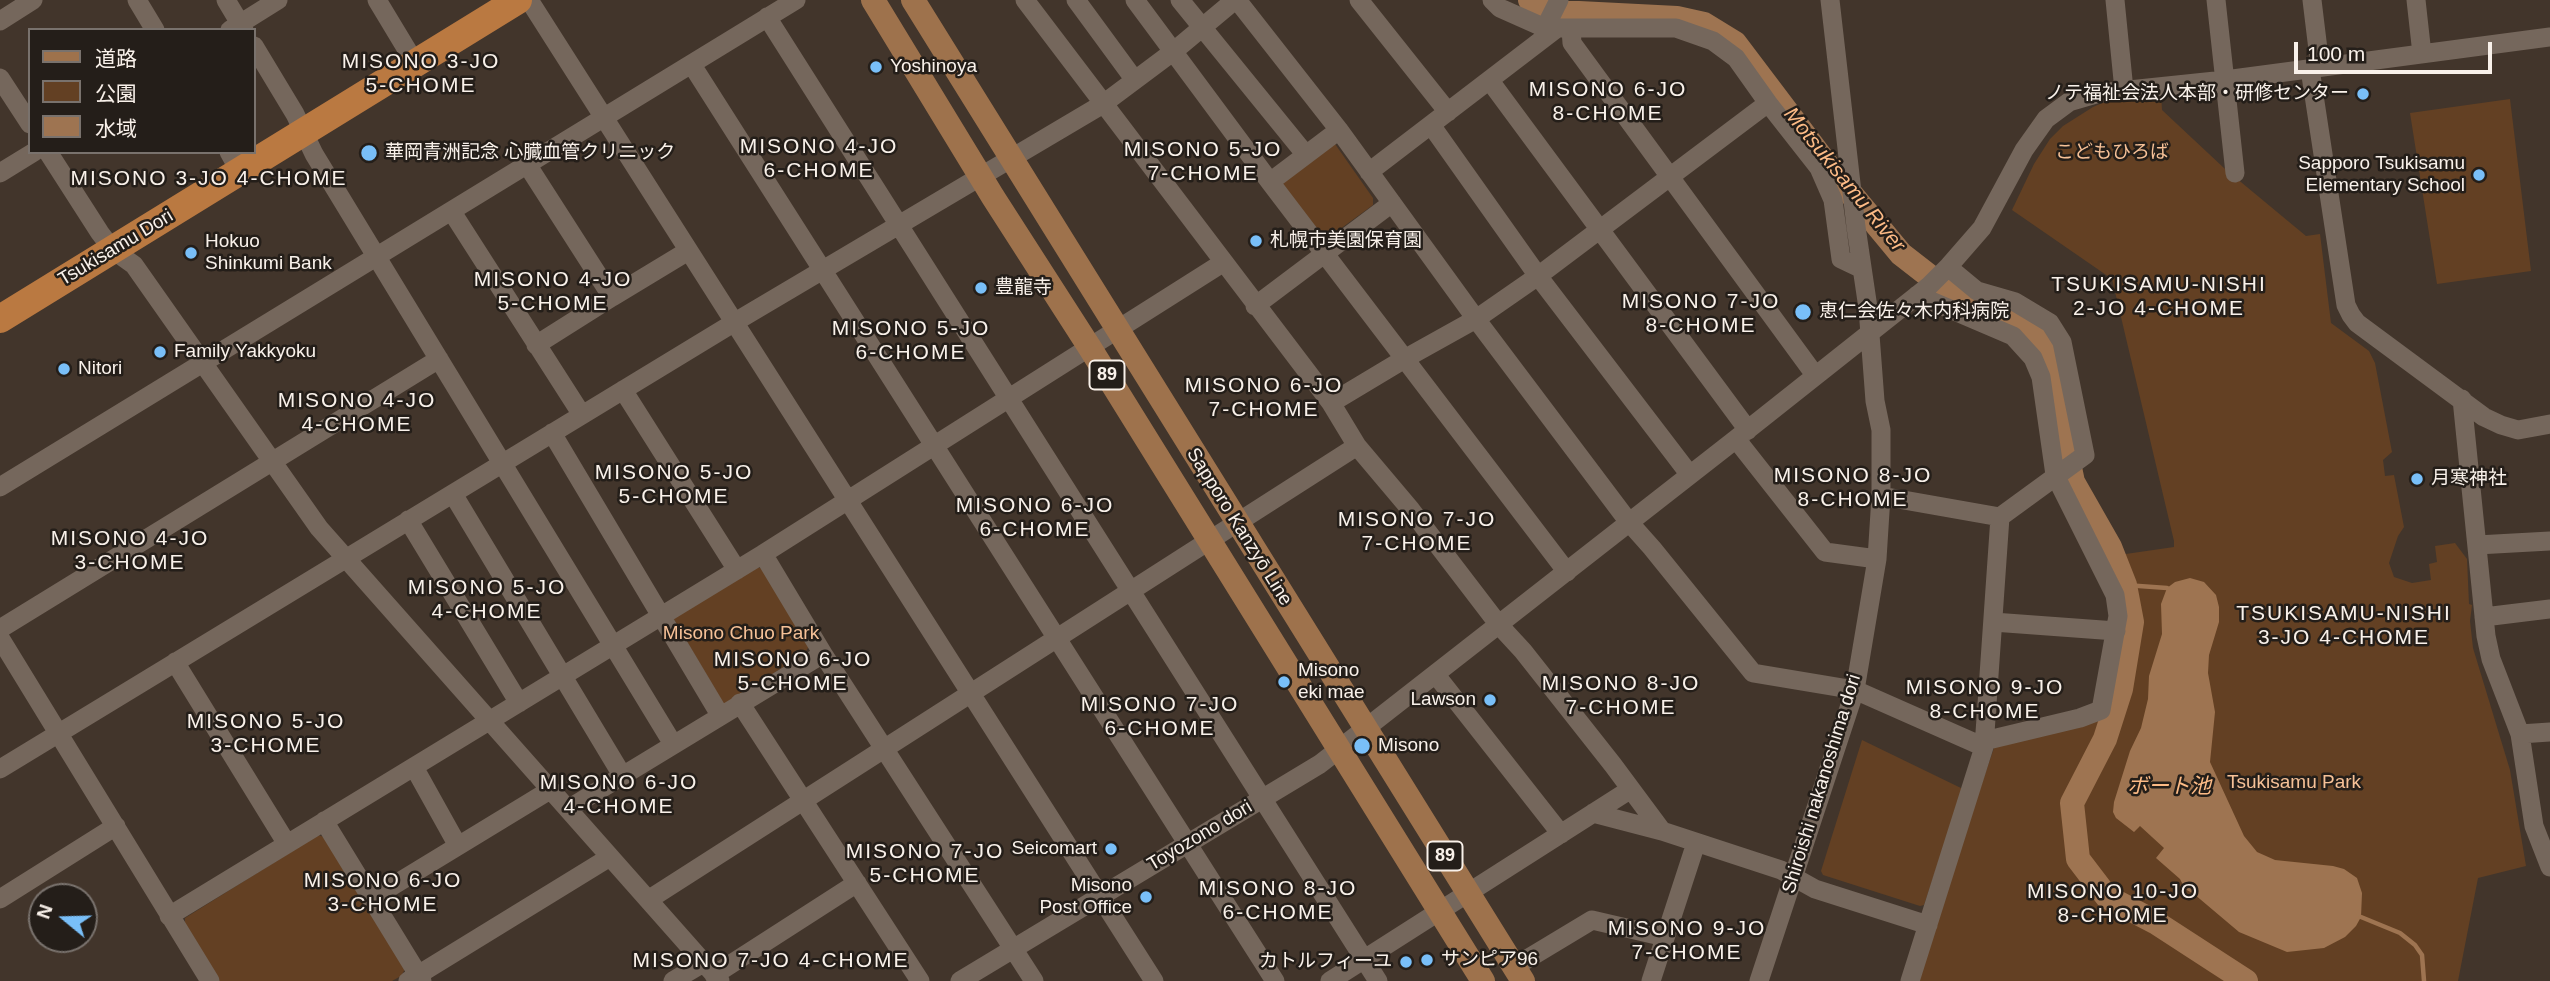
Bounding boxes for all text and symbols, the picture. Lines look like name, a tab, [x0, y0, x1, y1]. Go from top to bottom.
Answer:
legend	[28, 28, 256, 154]
scale bar	[2298, 28, 2496, 72]
text: 100 m	[2307, 42, 2365, 65]
text: 道路	[95, 47, 137, 70]
district label: MISONO 3-JO 5-CHOME	[343, 49, 499, 99]
place label: Yoshinoya	[890, 56, 977, 78]
marker: Yoshinoya	[868, 59, 884, 75]
district label: MISONO 6-JO 8-CHOME	[1530, 77, 1686, 127]
text: 公園	[95, 82, 137, 105]
place label: ノテ福祉会法人本部・研修センター	[2045, 83, 2349, 105]
marker: ノテ福祉会法人本部・研修センター	[2355, 86, 2371, 102]
water label: Motsukisamu River	[1778, 103, 1910, 257]
text: 水域	[95, 117, 137, 140]
district label: MISONO 4-JO 6-CHOME	[741, 134, 897, 184]
district label: MISONO 5-JO 7-CHOME	[1125, 137, 1281, 187]
place label: 華岡青洲記念 心臓血管クリニック	[385, 142, 675, 164]
park label: こどもひろば	[2055, 142, 2169, 164]
marker: 華岡青洲記念 心臓血管クリニック	[359, 143, 379, 163]
place label: Sapporo Tsukisamu Elementary School	[2298, 153, 2465, 197]
district label: MISONO 3-JO 4-CHOME	[73, 166, 345, 192]
marker: Sapporo Tsukisamu Elementary School	[2471, 167, 2487, 183]
street label: Tsukisamu Dori	[54, 205, 178, 291]
place label: 札幌市美園保育園	[1270, 230, 1422, 252]
place label: Hokuo Shinkumi Bank	[205, 231, 332, 275]
marker: 札幌市美園保育園	[1248, 233, 1264, 249]
marker: Hokuo Shinkumi Bank	[183, 245, 199, 261]
district label: MISONO 4-JO 5-CHOME	[475, 267, 631, 317]
district label: TSUKISAMU-NISHI 2-JO 4-CHOME	[2053, 272, 2265, 322]
place label: 豊龍寺	[995, 277, 1052, 299]
marker: 豊龍寺	[973, 280, 989, 296]
district label: MISONO 7-JO 8-CHOME	[1623, 289, 1779, 339]
place label: 恵仁会佐々木内科病院	[1819, 301, 2009, 323]
marker: 恵仁会佐々木内科病院	[1793, 302, 1813, 322]
district label: MISONO 5-JO 6-CHOME	[833, 316, 989, 366]
place label: Family Yakkyoku	[174, 341, 316, 363]
marker: Family Yakkyoku	[152, 344, 168, 360]
place label: Nitori	[78, 358, 122, 380]
road number: 89	[1090, 360, 1124, 390]
marker: Nitori	[56, 361, 72, 377]
district label: MISONO 6-JO 7-CHOME	[1186, 373, 1342, 423]
district label: MISONO 4-JO 4-CHOME	[279, 388, 435, 438]
street label: Sapporo Kanzyō Line	[1181, 444, 1297, 610]
district label: MISONO 5-JO 5-CHOME	[596, 460, 752, 510]
district label: MISONO 8-JO 8-CHOME	[1775, 463, 1931, 513]
place label: 月寒神社	[2431, 468, 2507, 490]
marker: 月寒神社	[2409, 471, 2425, 487]
district label: MISONO 6-JO 6-CHOME	[957, 493, 1113, 543]
district label: MISONO 7-JO 7-CHOME	[1339, 507, 1495, 557]
district label: MISONO 4-JO 3-CHOME	[52, 526, 208, 576]
district label: MISONO 5-JO 4-CHOME	[409, 575, 565, 625]
district label: TSUKISAMU-NISHI 3-JO 4-CHOME	[2238, 601, 2450, 651]
park label: Misono Chuo Park	[663, 623, 819, 645]
district label: MISONO 6-JO 5-CHOME	[715, 647, 871, 697]
place label: Misono eki mae	[1298, 660, 1365, 704]
district label: MISONO 8-JO 7-CHOME	[1543, 671, 1699, 721]
street label: Shiroishi nakanoshima dori	[1778, 672, 1866, 896]
marker: Misono eki mae	[1276, 674, 1292, 690]
district label: MISONO 9-JO 8-CHOME	[1907, 675, 2063, 725]
place label: Lawson	[1411, 689, 1476, 711]
district label: MISONO 7-JO 6-CHOME	[1082, 692, 1238, 742]
marker: Lawson	[1482, 692, 1498, 708]
district label: MISONO 5-JO 3-CHOME	[188, 709, 344, 759]
place label: Misono	[1378, 735, 1439, 757]
marker: Misono	[1352, 736, 1372, 756]
district label: MISONO 6-JO 4-CHOME	[541, 770, 697, 820]
park label: Tsukisamu Park	[2227, 772, 2361, 794]
water label: ボート池	[2127, 774, 2211, 800]
street label: Toyozono dori	[1143, 796, 1257, 876]
place label: Seicomart	[1011, 838, 1097, 860]
district label: MISONO 7-JO 5-CHOME	[847, 839, 1003, 889]
marker: Seicomart	[1103, 841, 1119, 857]
road number: 89	[1428, 842, 1462, 870]
district label: MISONO 6-JO 3-CHOME	[305, 868, 461, 918]
place label: Misono Post Office	[1039, 875, 1132, 919]
district label: MISONO 8-JO 6-CHOME	[1200, 876, 1356, 926]
district label: MISONO 10-JO 8-CHOME	[2028, 879, 2198, 929]
north arrow	[28, 883, 98, 953]
marker: Misono Post Office	[1138, 889, 1154, 905]
text: N	[32, 902, 57, 922]
district label: MISONO 9-JO 7-CHOME	[1609, 916, 1765, 966]
district label: MISONO 7-JO 4-CHOME	[635, 948, 907, 974]
place label: サンピア96	[1441, 949, 1538, 971]
place label: カトルフィーユ	[1259, 951, 1392, 973]
marker: サンピア96	[1419, 952, 1435, 968]
marker: カトルフィーユ	[1398, 954, 1414, 970]

